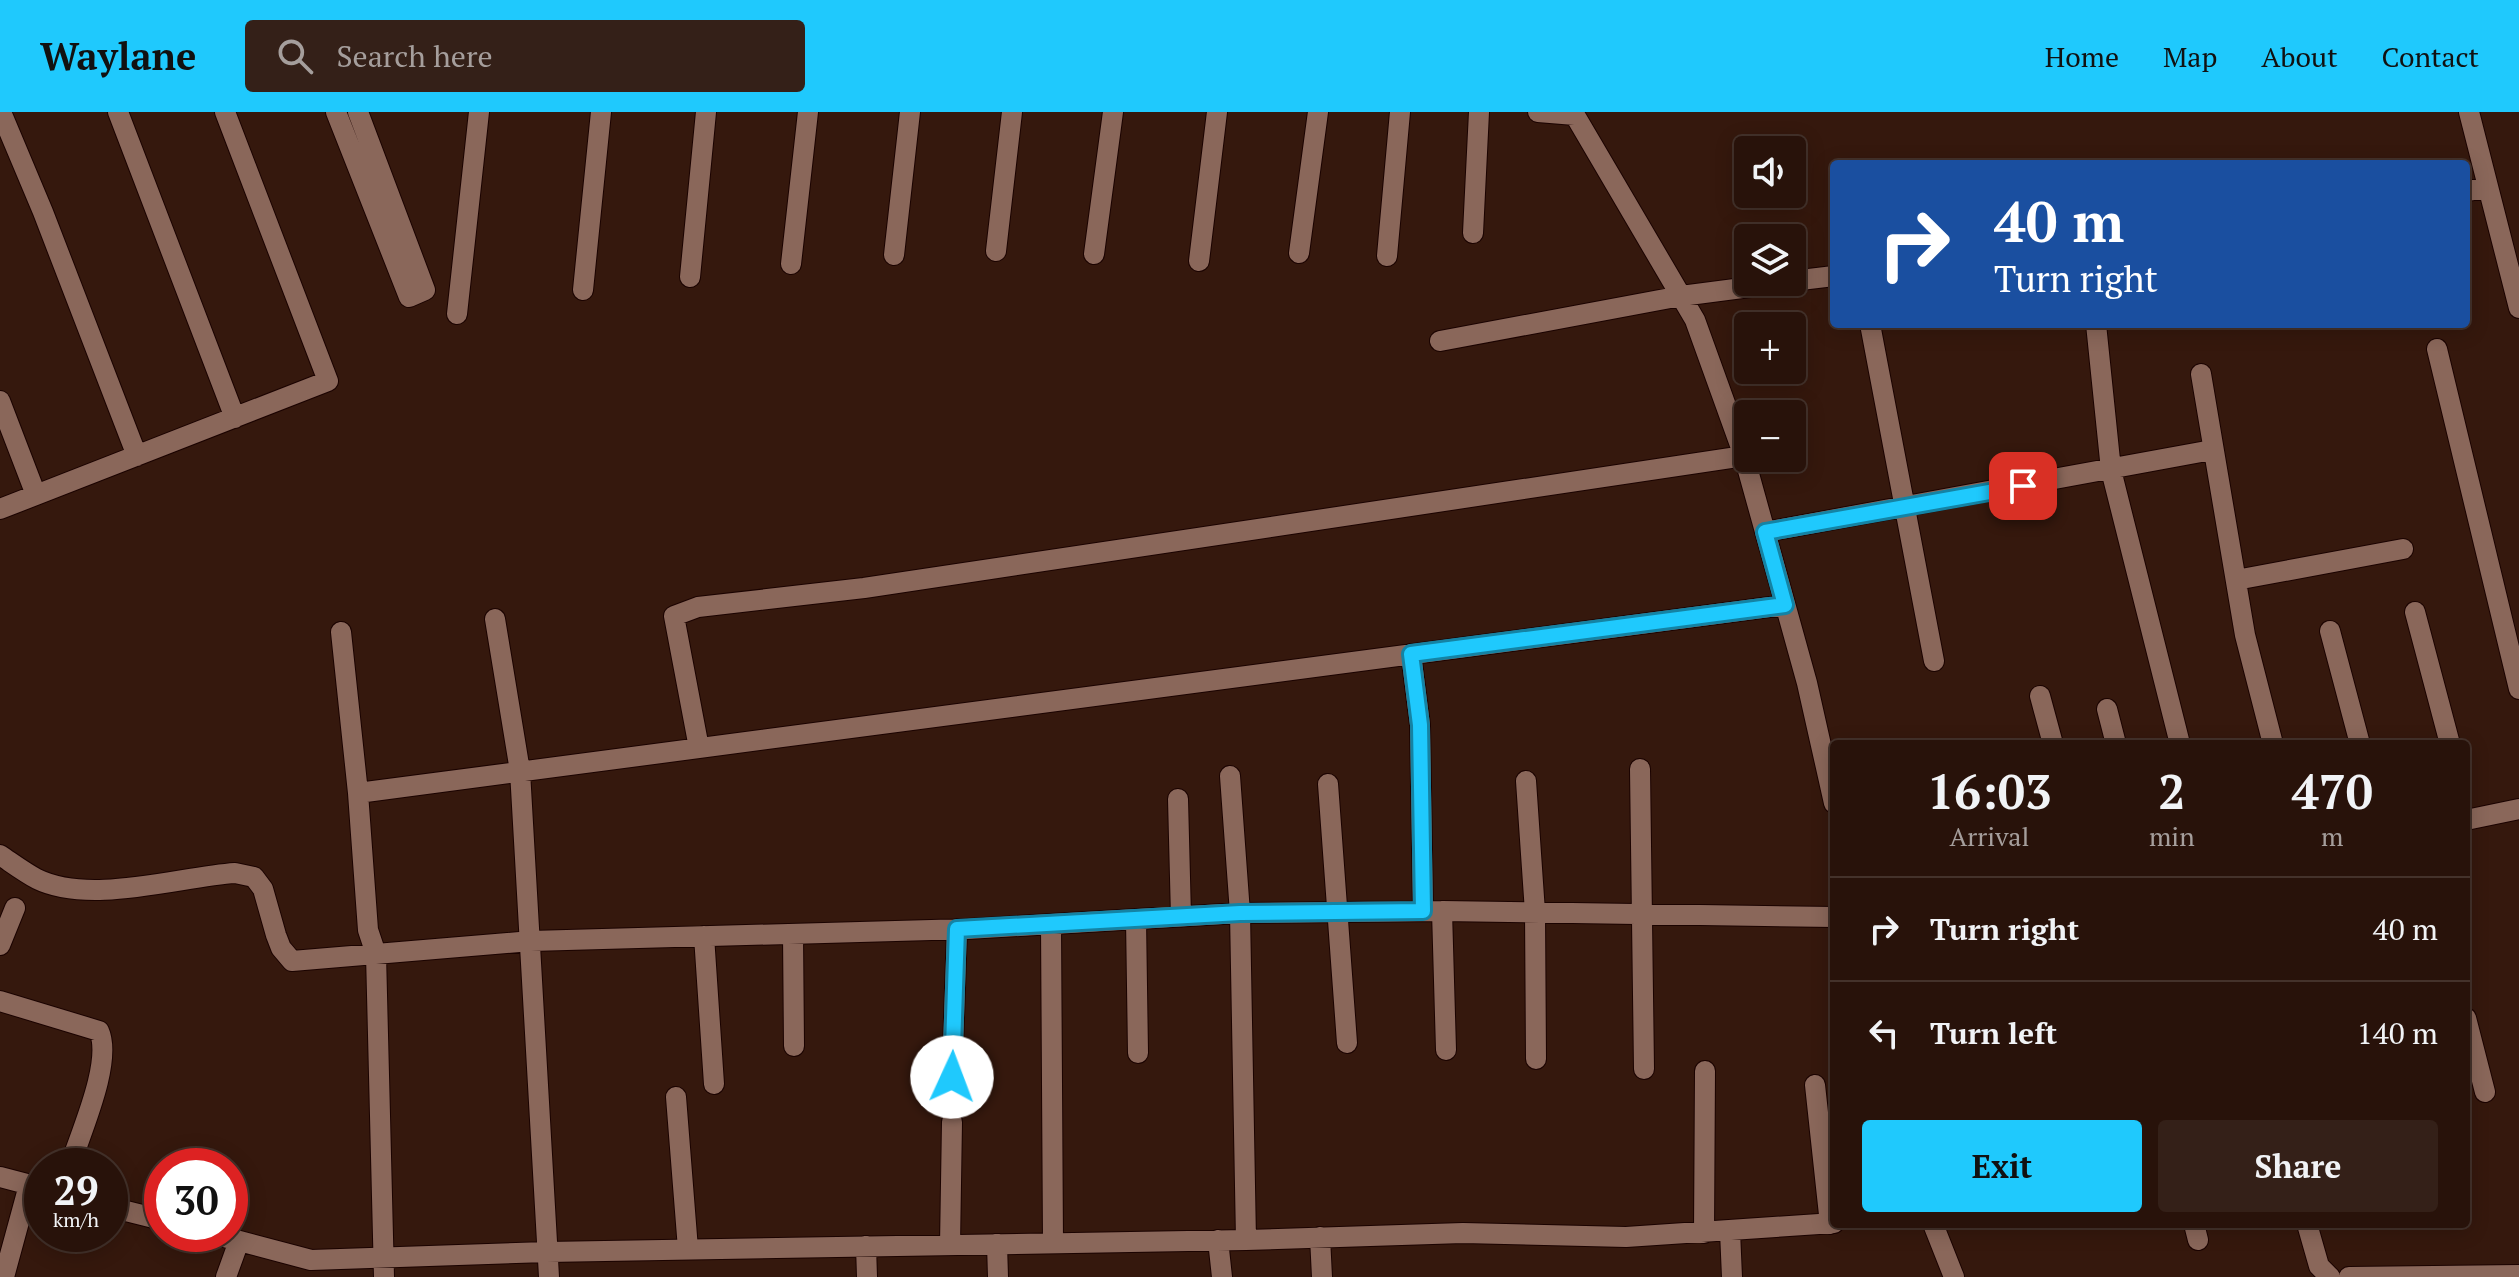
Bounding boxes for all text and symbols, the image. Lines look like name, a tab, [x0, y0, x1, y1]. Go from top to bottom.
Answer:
search box	[245, 20, 805, 92]
text: Waylane	[40, 31, 197, 81]
icon: search	[273, 34, 317, 78]
text: Search here	[337, 36, 493, 76]
text: Home	[2045, 38, 2119, 75]
text: Map	[2163, 38, 2217, 75]
text: About	[2261, 38, 2338, 75]
text: Contact	[2382, 38, 2479, 75]
map controls	[1734, 136, 1806, 472]
button: sound	[1734, 136, 1806, 208]
text: 40 m	[1994, 184, 2124, 258]
icon: right	[1862, 192, 1966, 296]
button: layers	[1734, 224, 1806, 296]
text: Turn right	[1994, 255, 2158, 302]
button: +	[1734, 312, 1806, 384]
button: −	[1734, 400, 1806, 472]
pin	[1989, 452, 2057, 520]
icon: arrive	[2001, 464, 2045, 508]
text: 16:03	[1927, 759, 2052, 823]
text: 2	[2158, 759, 2185, 823]
text: 470	[2292, 759, 2373, 823]
text: Arrival	[1950, 819, 2029, 853]
text: min	[2149, 819, 2195, 853]
text: m	[2321, 819, 2344, 853]
icon: right	[1862, 907, 1906, 951]
text: Turn right	[1930, 909, 2079, 949]
text: 40 m	[2373, 909, 2438, 949]
icon: left	[1862, 1011, 1906, 1055]
text: Turn left	[1930, 1013, 2057, 1053]
text: 140 m	[2357, 1013, 2438, 1053]
position arrow	[910, 1035, 994, 1119]
button: Exit	[1862, 1120, 2142, 1212]
button: Share	[2158, 1120, 2438, 1212]
speed limit sign: 30	[144, 1148, 248, 1252]
text: 29	[53, 1163, 99, 1216]
text: km/h	[53, 1206, 99, 1233]

